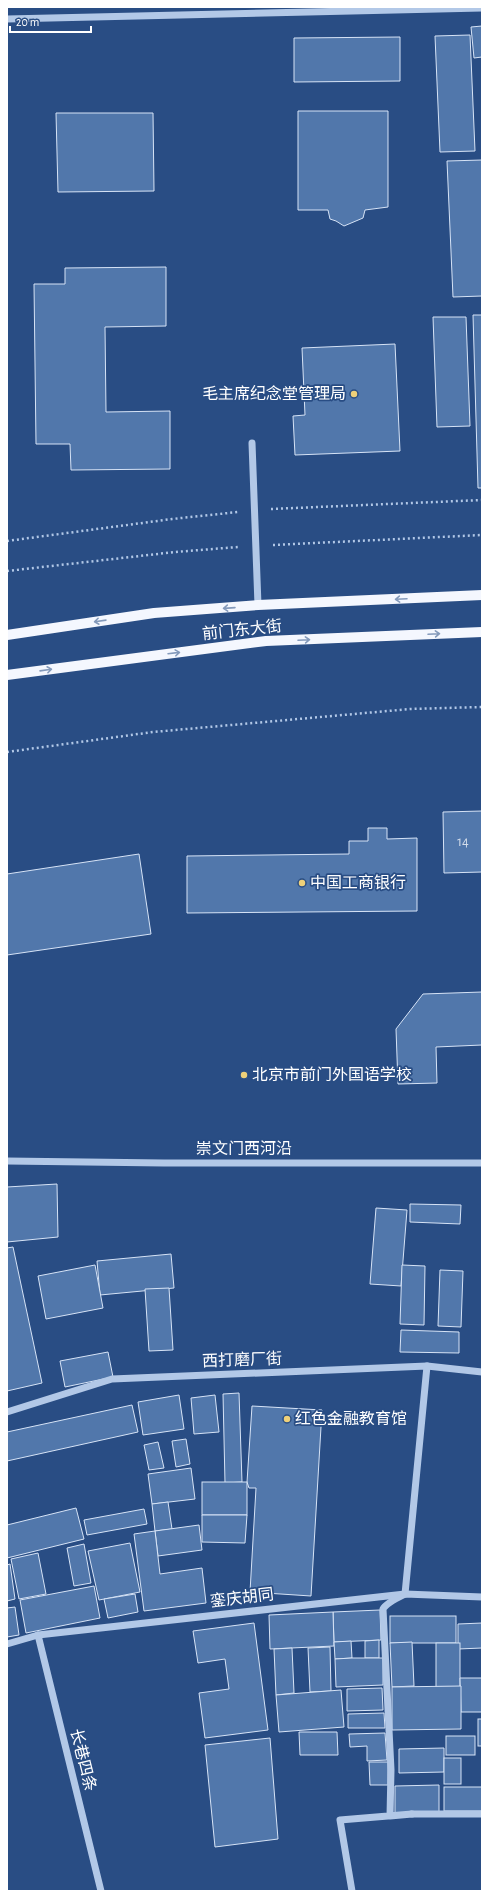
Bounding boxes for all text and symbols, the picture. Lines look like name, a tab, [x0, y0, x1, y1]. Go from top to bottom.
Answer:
scale bar	[10, 8, 91, 34]
text: 20 m	[16, 16, 39, 28]
place label: 毛主席纪念堂管理局	[202, 385, 346, 402]
marker: 毛主席纪念堂管理局	[349, 389, 359, 399]
one-way arrow	[395, 595, 408, 602]
one-way arrow	[223, 604, 236, 611]
one-way arrow	[94, 617, 107, 625]
street label: 前门东大街	[201, 617, 283, 642]
one-way arrow	[427, 630, 440, 637]
one-way arrow	[297, 636, 310, 643]
one-way arrow	[168, 649, 181, 656]
one-way arrow	[39, 666, 52, 674]
house number: 14	[457, 835, 469, 849]
place label: 中国工商银行	[310, 874, 406, 891]
marker: 中国工商银行	[297, 878, 307, 888]
place label: 北京市前门外国语学校	[252, 1066, 412, 1083]
marker: 北京市前门外国语学校	[239, 1070, 249, 1080]
street label: 崇文门西河沿	[196, 1140, 292, 1157]
street label: 西打磨厂街	[202, 1350, 282, 1369]
place label: 红色金融教育馆	[295, 1410, 407, 1427]
marker: 红色金融教育馆	[282, 1414, 292, 1424]
street label: 銮庆胡同	[209, 1585, 275, 1610]
street label: 长巷四条	[67, 1727, 99, 1793]

